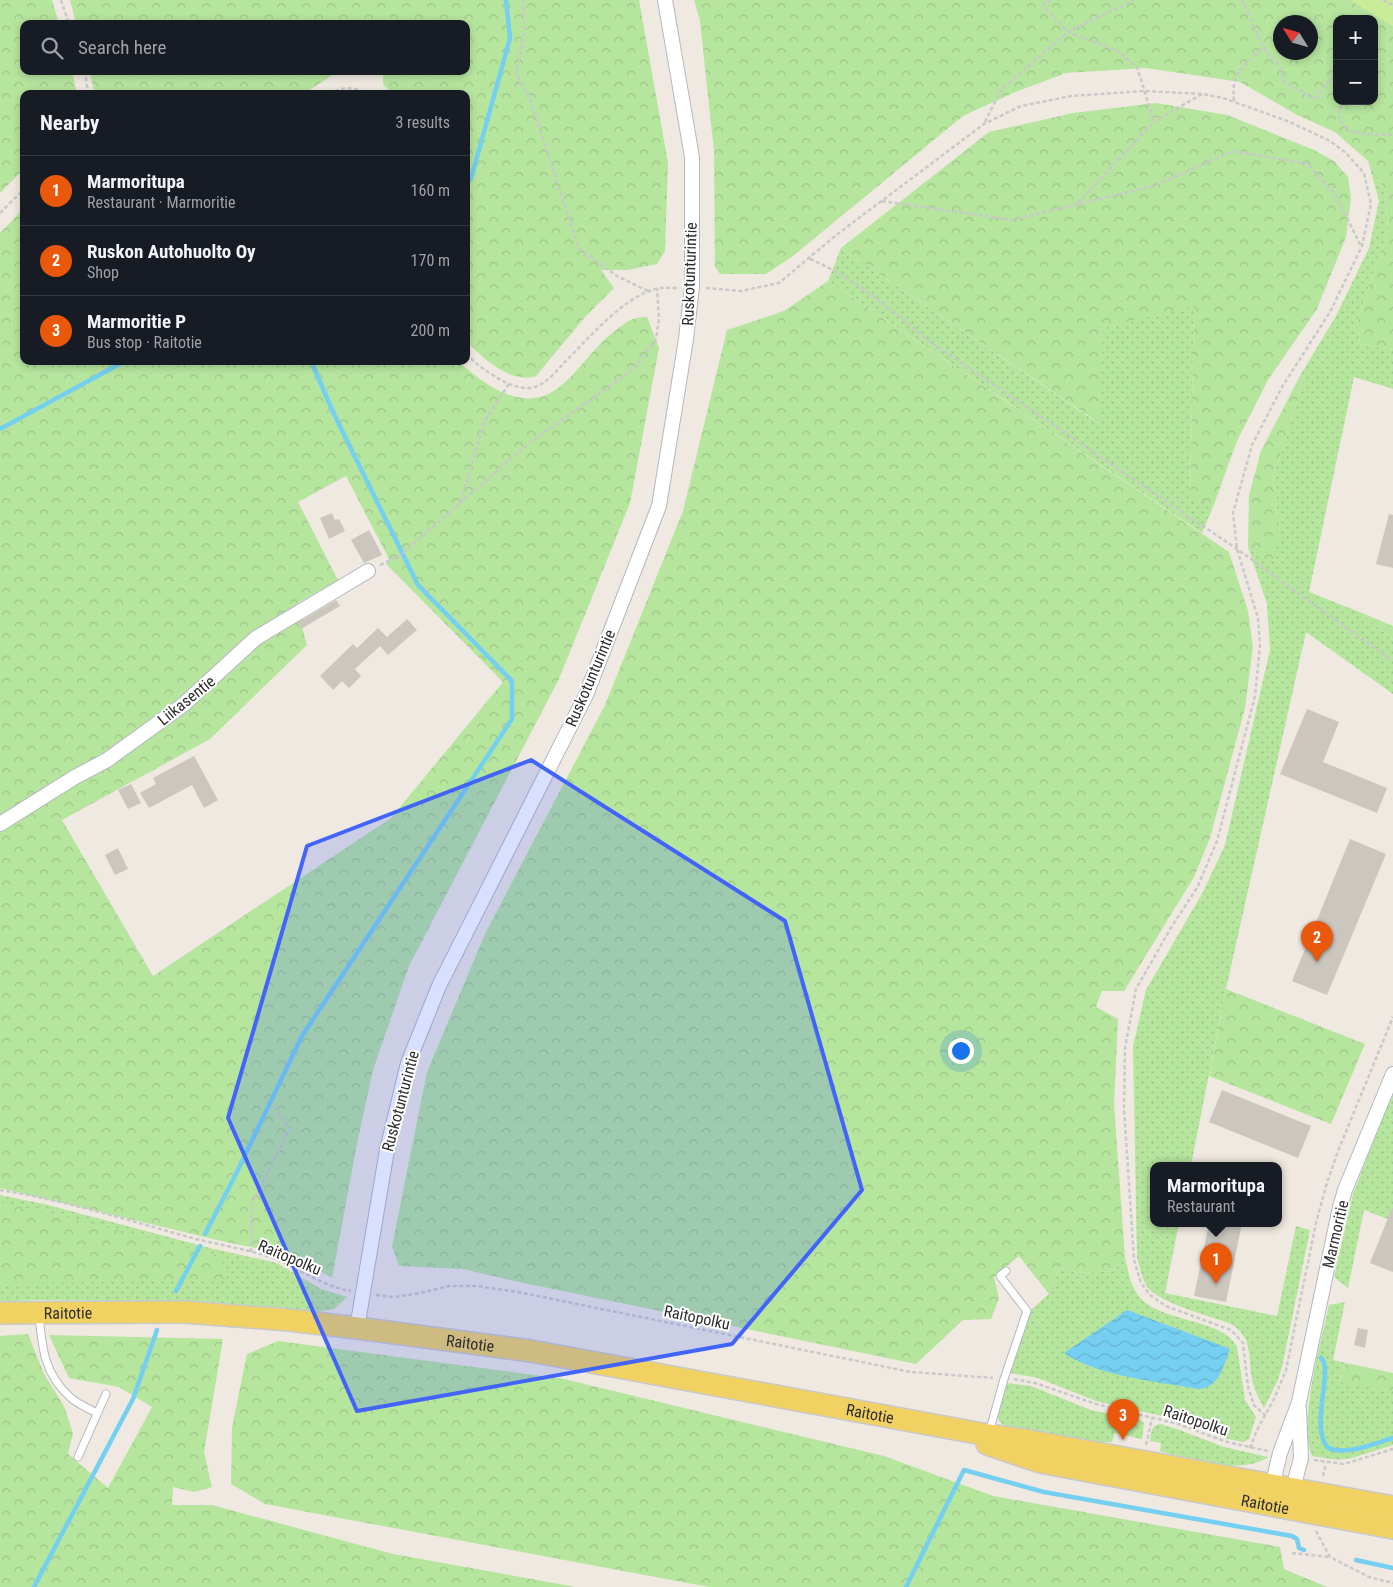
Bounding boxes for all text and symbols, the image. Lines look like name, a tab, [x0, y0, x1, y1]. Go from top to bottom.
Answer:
north arrow	[1273, 15, 1318, 60]
map controls	[1333, 15, 1378, 105]
button: +	[1333, 15, 1378, 60]
search box	[20, 20, 470, 75]
icon: search	[38, 34, 66, 62]
text: Search here	[78, 36, 166, 59]
button: −	[1333, 60, 1378, 105]
text: Nearby	[40, 111, 99, 135]
text: 3 results	[395, 113, 450, 132]
text: Marmoritupa	[87, 170, 185, 193]
text: 1	[52, 181, 60, 200]
text: 160 m	[411, 181, 450, 200]
text: Restaurant · Marmoritie	[87, 193, 236, 212]
street label: Ruskotunturintie	[678, 222, 701, 326]
text: Ruskon Autohuolto Oy	[87, 240, 256, 263]
text: 2	[52, 251, 60, 270]
text: 170 m	[411, 251, 450, 270]
text: Shop	[87, 263, 119, 282]
text: Marmoritie P	[87, 310, 186, 333]
text: 3	[52, 321, 60, 340]
text: 200 m	[411, 321, 450, 340]
text: Bus stop · Raitotie	[87, 333, 202, 352]
street label: Ruskotunturintie	[561, 627, 619, 730]
street label: Liikasentie	[154, 672, 219, 729]
pin: 2	[1301, 921, 1333, 962]
your location	[948, 1038, 974, 1064]
street label: Ruskotunturintie	[378, 1049, 423, 1154]
popup	[1150, 1162, 1282, 1227]
text: Marmoritupa	[1167, 1174, 1265, 1197]
text: Restaurant	[1167, 1197, 1235, 1216]
street label: Marmoritie	[1318, 1198, 1353, 1270]
street label: Raitopolku	[255, 1236, 324, 1279]
pin: 1	[1200, 1243, 1232, 1284]
street label: Raitopolku	[662, 1301, 732, 1334]
street label: Raitotie	[44, 1303, 92, 1323]
street label: Raitotie	[445, 1331, 495, 1356]
pin: 3	[1107, 1399, 1139, 1440]
street label: Raitotie	[844, 1400, 895, 1428]
street label: Raitopolku	[1161, 1401, 1231, 1440]
street label: Raitotie	[1240, 1491, 1291, 1518]

